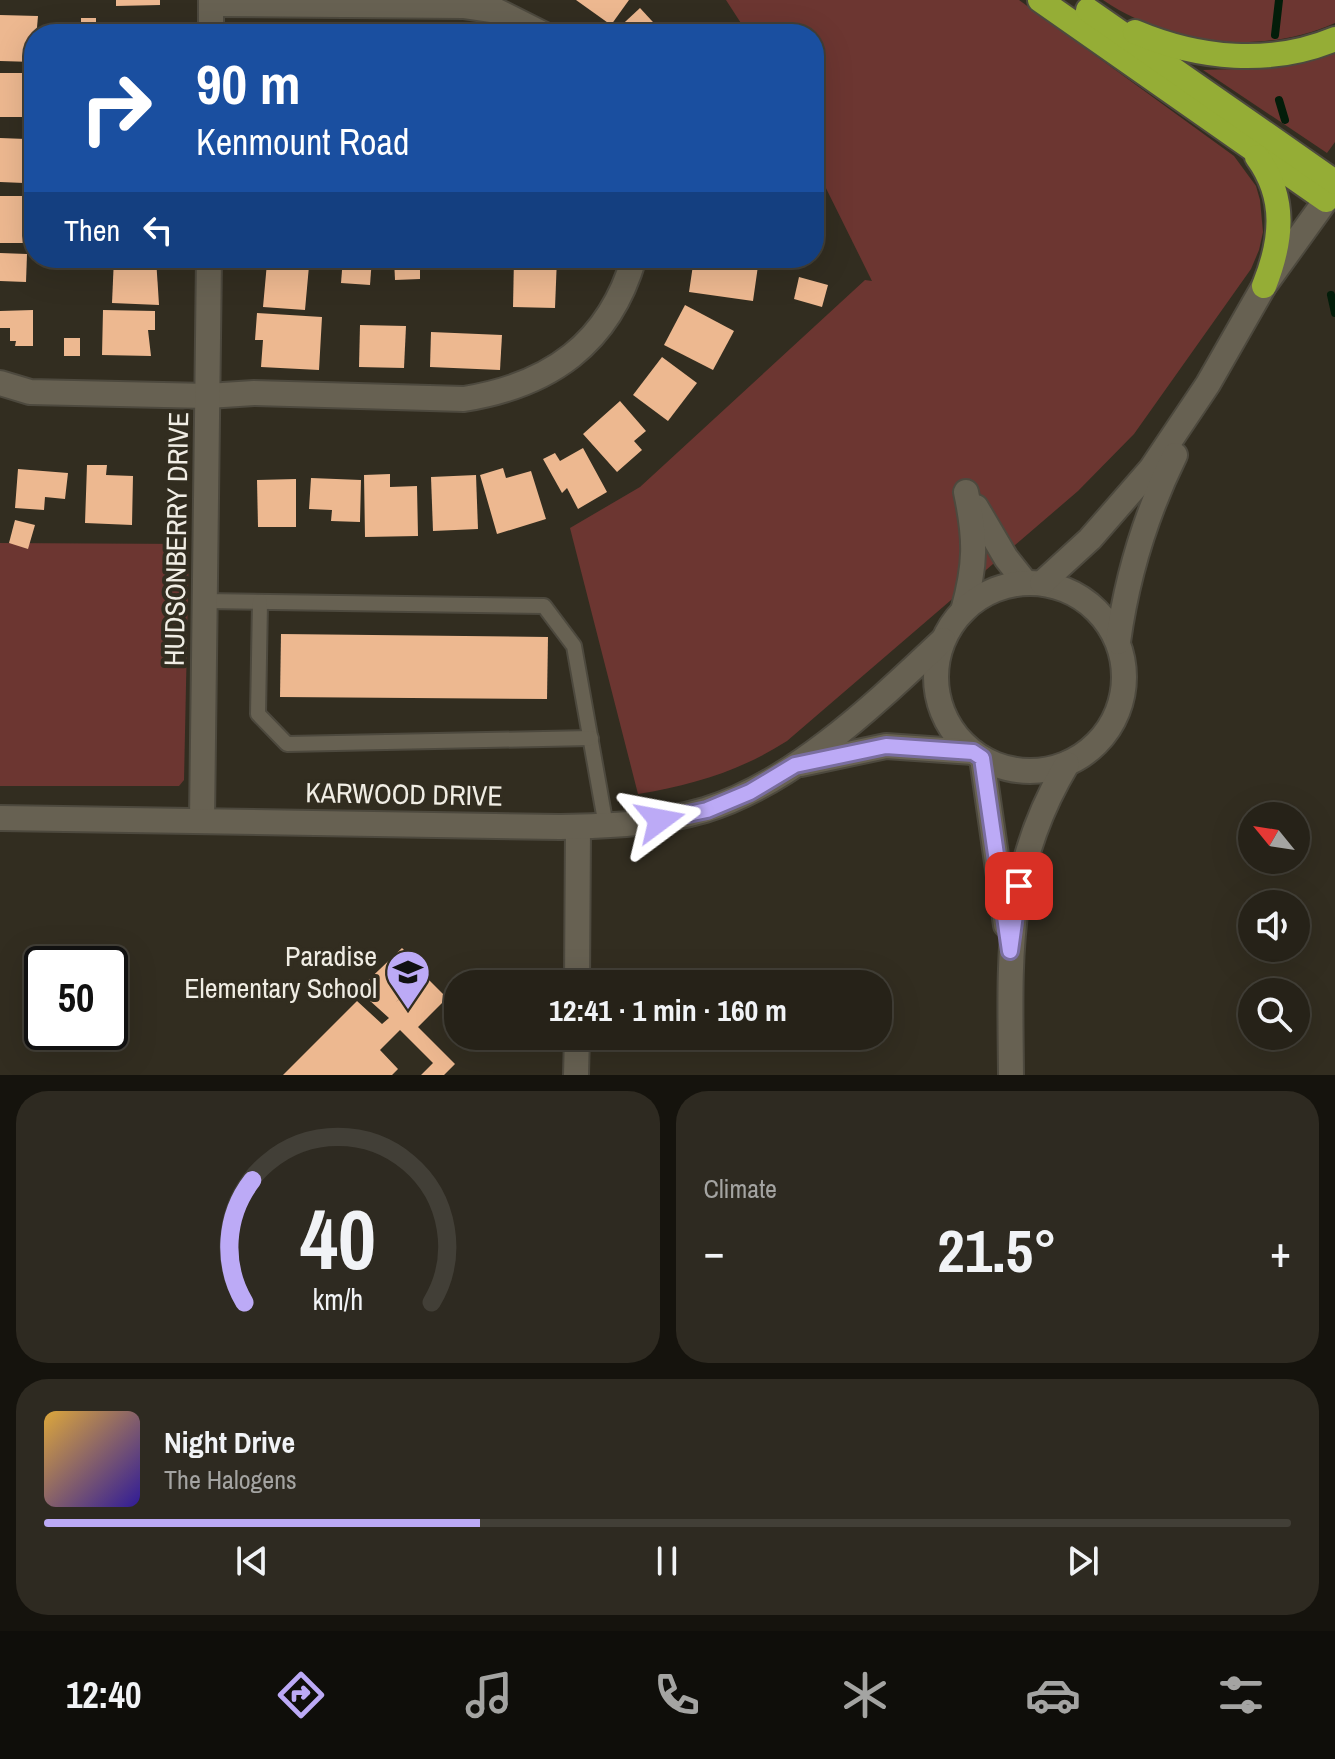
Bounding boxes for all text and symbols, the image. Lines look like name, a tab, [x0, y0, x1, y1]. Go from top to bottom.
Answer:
text: 90 m	[196, 46, 301, 121]
icon: right	[64, 56, 168, 160]
text: Kenmount Road	[196, 118, 409, 166]
icon: left	[136, 208, 180, 252]
text: Then	[64, 210, 120, 250]
street label: HUDSONBERRY DRIVE	[155, 412, 197, 666]
street label: KARWOOD DRIVE	[305, 773, 503, 815]
position arrow	[618, 778, 702, 862]
north arrow	[1238, 802, 1310, 874]
map controls	[1238, 802, 1310, 1050]
pin	[985, 852, 1053, 920]
icon: arrive	[997, 864, 1041, 908]
button: sound	[1238, 890, 1310, 962]
place label: Paradise Elementary School	[184, 937, 377, 1007]
speed limit sign: 50	[24, 946, 128, 1050]
school or university icon: Paradise Elementary School	[384, 948, 432, 1011]
button: search	[1238, 978, 1310, 1050]
text: 12:41 · 1 min · 160 m	[549, 990, 787, 1030]
text: Climate	[704, 1171, 777, 1206]
text: 40	[300, 1183, 376, 1295]
text: 21.5°	[937, 1210, 1057, 1291]
text: −	[704, 1221, 725, 1281]
text: +	[1270, 1221, 1291, 1281]
text: km/h	[312, 1280, 363, 1319]
text: Night Drive	[164, 1422, 295, 1462]
text: The Halogens	[164, 1462, 297, 1497]
icon: previous	[230, 1539, 274, 1583]
icon: pause	[645, 1539, 689, 1583]
icon: next	[1061, 1539, 1105, 1583]
icon: directions	[273, 1667, 329, 1723]
icon: music	[461, 1667, 517, 1723]
icon: phone	[649, 1667, 705, 1723]
icon: climate	[837, 1667, 893, 1723]
icon: car	[1025, 1667, 1081, 1723]
icon: filters	[1213, 1667, 1269, 1723]
text: 12:40	[66, 1671, 141, 1719]

